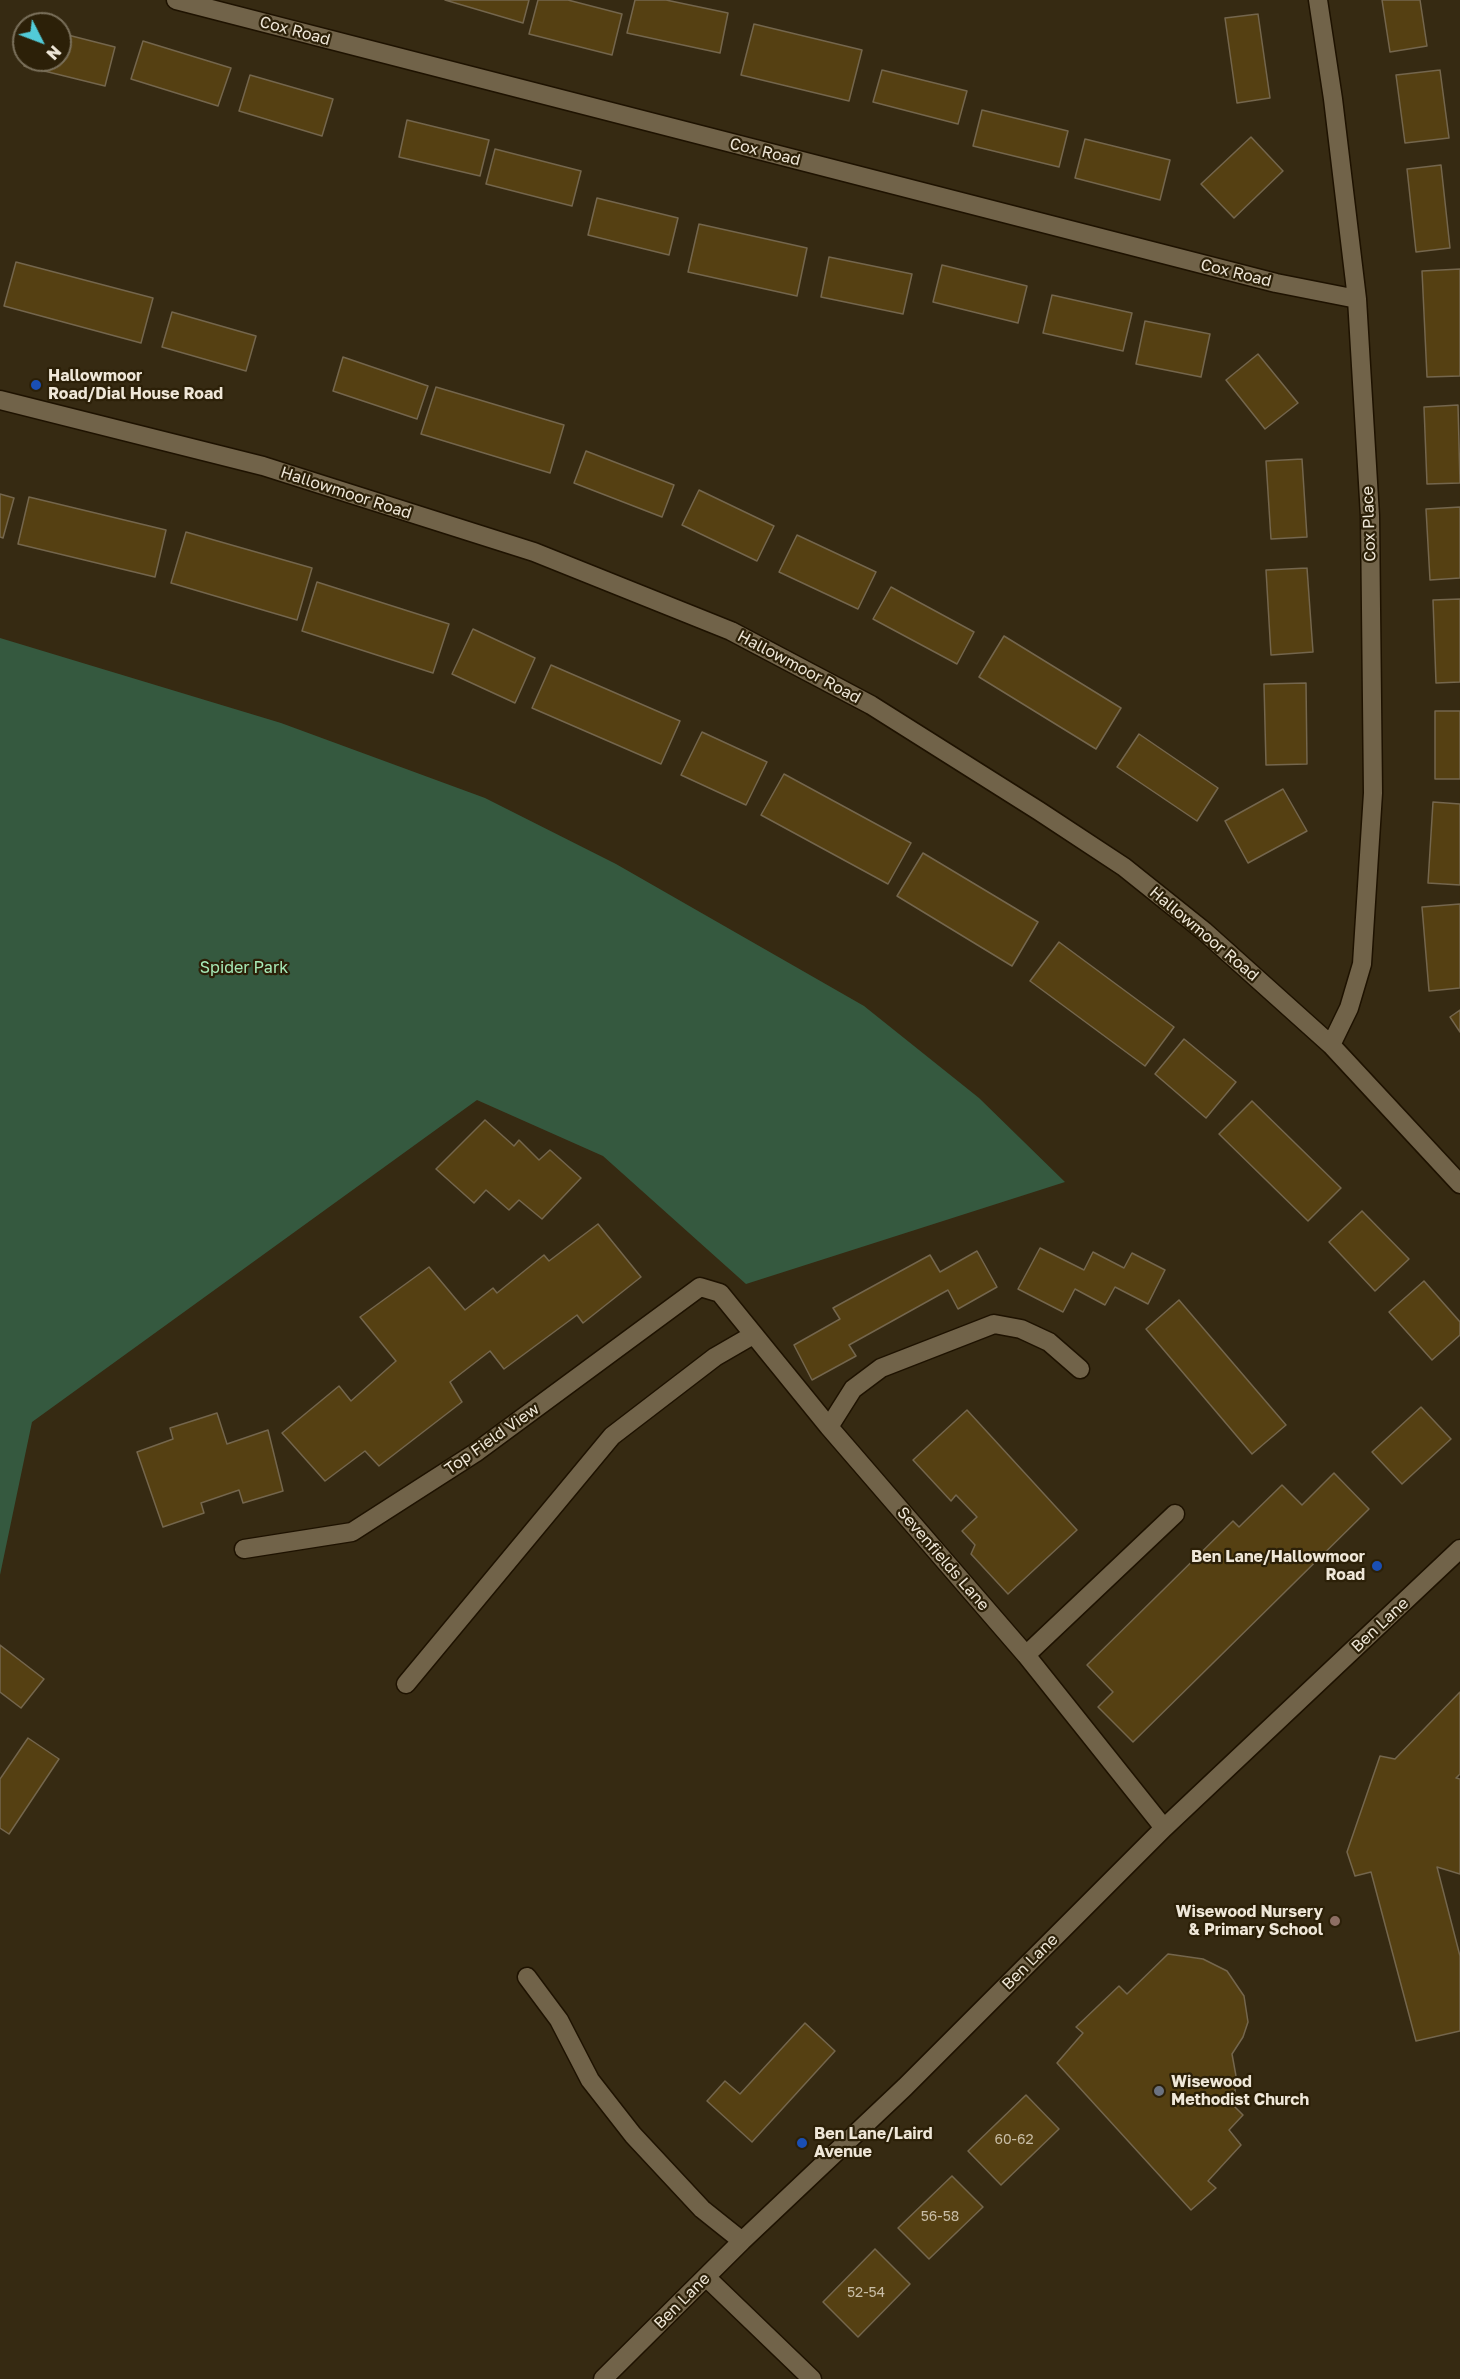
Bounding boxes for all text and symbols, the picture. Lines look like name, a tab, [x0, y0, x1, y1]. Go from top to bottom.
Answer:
north arrow	[12, 12, 72, 72]
street label: Cox Road	[258, 12, 332, 50]
text: N	[42, 41, 65, 64]
street label: Cox Road	[728, 134, 802, 170]
street label: Cox Road	[1199, 255, 1273, 291]
place label: Hallowmoor Road/Dial House Road	[48, 366, 223, 404]
marker: Hallowmoor Road/Dial House Road	[29, 378, 43, 392]
street label: Hallowmoor Road	[278, 463, 414, 523]
street label: Cox Place	[1358, 486, 1380, 562]
street label: Hallowmoor Road	[734, 626, 864, 708]
street label: Hallowmoor Road	[1146, 883, 1262, 985]
park label: Spider Park	[200, 958, 288, 978]
street label: Top Field View	[441, 1399, 543, 1479]
street label: Sevenfields Lane	[893, 1503, 993, 1615]
place label: Ben Lane/Hallowmoor Road	[1191, 1547, 1365, 1585]
marker: Ben Lane/Hallowmoor Road	[1370, 1559, 1384, 1573]
street label: Ben Lane	[1347, 1594, 1413, 1656]
place label: Wisewood Nursery & Primary School	[1175, 1902, 1323, 1940]
marker: Wisewood Nursery & Primary School	[1328, 1914, 1342, 1928]
street label: Ben Lane	[998, 1930, 1062, 1994]
place label: Wisewood Methodist Church	[1171, 2072, 1309, 2110]
marker: Wisewood Methodist Church	[1152, 2084, 1166, 2098]
place label: Ben Lane/Laird Avenue	[814, 2124, 933, 2162]
house number: 60-62	[994, 2132, 1034, 2148]
marker: Ben Lane/Laird Avenue	[795, 2136, 809, 2150]
house number: 56-58	[921, 2209, 959, 2225]
street label: Ben Lane	[650, 2269, 714, 2333]
house number: 52-54	[847, 2285, 885, 2301]

